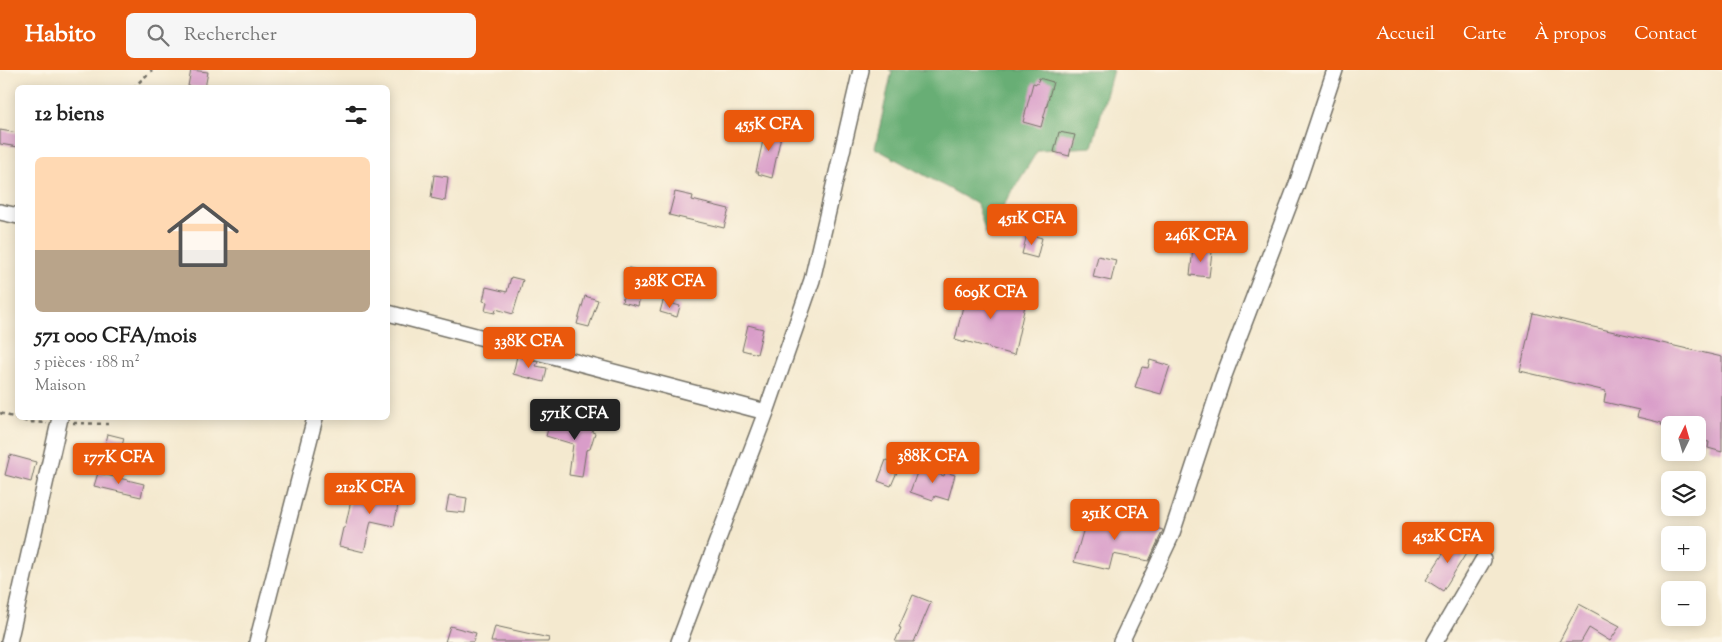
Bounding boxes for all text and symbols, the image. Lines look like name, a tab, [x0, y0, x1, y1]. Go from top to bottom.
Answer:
search box	[126, 13, 476, 58]
text: Habito	[25, 18, 96, 52]
icon: search	[144, 21, 172, 49]
text: Rechercher	[184, 22, 277, 49]
text: Accueil	[1376, 22, 1435, 48]
text: Carte	[1463, 22, 1507, 48]
text: À propos	[1535, 22, 1606, 48]
text: Contact	[1634, 22, 1697, 48]
text: 12 biens	[35, 100, 104, 130]
icon: filters	[342, 101, 370, 129]
pin: 455K CFA	[717, 109, 821, 152]
text: 455K CFA	[735, 114, 803, 137]
icon: home	[158, 190, 248, 280]
pin: 451K CFA	[980, 204, 1084, 246]
text: 451K CFA	[998, 208, 1066, 231]
pin: 246K CFA	[1149, 220, 1253, 263]
text: 246K CFA	[1165, 225, 1237, 248]
pin: 328K CFA	[618, 266, 722, 309]
text: 328K CFA	[635, 271, 705, 294]
pin: 609K CFA	[939, 278, 1043, 320]
text: 609K CFA	[954, 282, 1028, 305]
text: 571 000 CFA/mois	[35, 322, 197, 352]
pin: 338K CFA	[477, 326, 581, 369]
text: 338K CFA	[494, 331, 564, 354]
text: 5 pièces · 188 m²	[35, 352, 140, 375]
text: Maison	[35, 375, 86, 398]
pin: 571K CFA	[523, 398, 627, 441]
text: 571K CFA	[541, 403, 609, 426]
north arrow	[1661, 416, 1706, 461]
map controls	[1661, 416, 1706, 626]
pin: 177K CFA	[67, 442, 171, 485]
pin: 388K CFA	[881, 442, 985, 484]
text: 388K CFA	[897, 446, 969, 469]
text: 177K CFA	[84, 447, 154, 470]
button: layers	[1661, 471, 1706, 516]
pin: 212K CFA	[318, 472, 422, 515]
text: 212K CFA	[335, 477, 405, 500]
pin: 251K CFA	[1063, 498, 1167, 541]
text: 251K CFA	[1081, 503, 1149, 526]
pin: 452K CFA	[1396, 522, 1500, 564]
text: 452K CFA	[1413, 526, 1483, 549]
button: +	[1661, 526, 1706, 571]
button: −	[1661, 581, 1706, 626]

